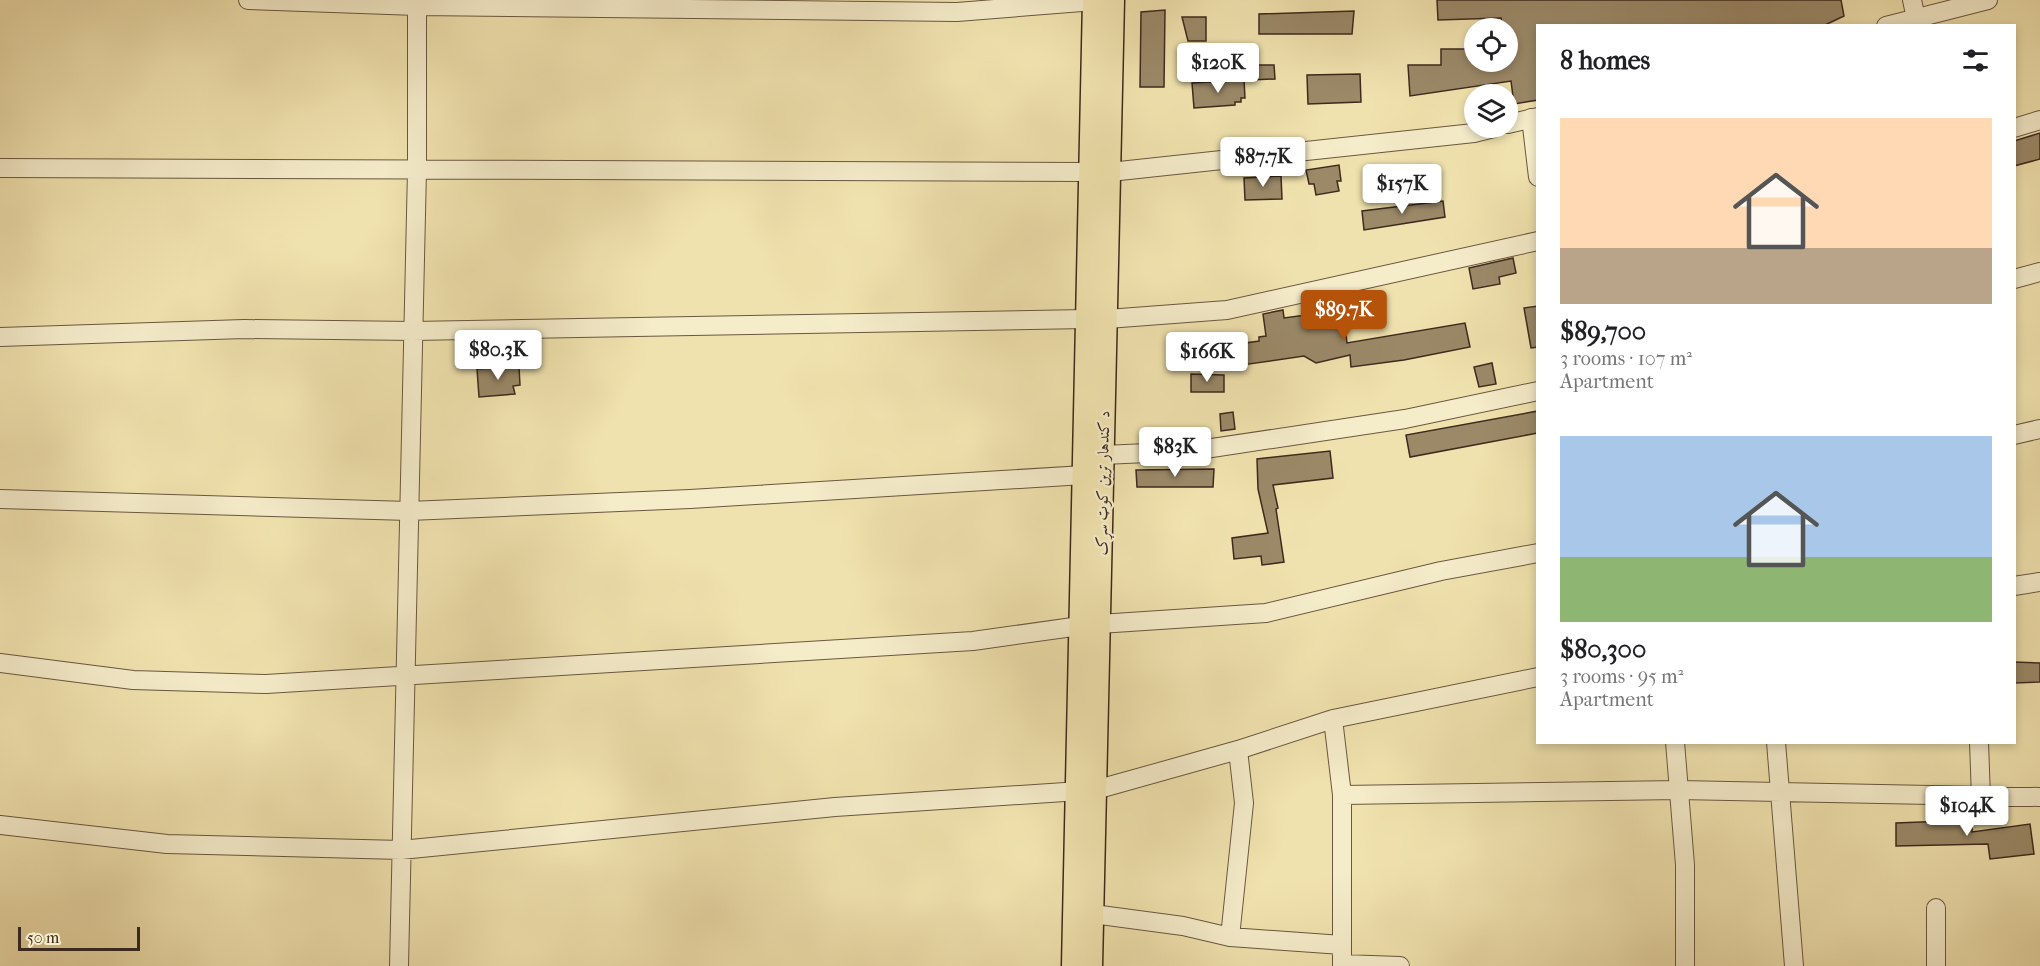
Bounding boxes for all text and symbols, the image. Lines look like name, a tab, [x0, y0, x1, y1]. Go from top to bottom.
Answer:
map controls	[1464, 18, 1518, 138]
button: locate	[1464, 18, 1518, 72]
pin: $120K	[1176, 43, 1260, 94]
icon: filters	[1959, 44, 1992, 77]
text: 8 homes	[1560, 45, 1650, 76]
text: $120K	[1191, 51, 1245, 74]
button: layers	[1464, 84, 1518, 138]
pin: $87.7K	[1214, 137, 1312, 188]
text: $87.7K	[1234, 145, 1292, 168]
icon: home	[1722, 157, 1830, 265]
pin: $157K	[1360, 164, 1444, 215]
text: $157K	[1377, 172, 1427, 195]
pin: $89.7K	[1295, 290, 1393, 341]
text: $89.7K	[1315, 298, 1373, 321]
text: $89,700	[1560, 316, 1646, 347]
pin: $80.3K	[449, 330, 547, 381]
pin: $166K	[1165, 332, 1249, 383]
text: $80.3K	[469, 338, 527, 361]
text: $166K	[1180, 340, 1234, 363]
text: 3 rooms · 107 m²	[1560, 347, 1692, 370]
text: Apartment	[1560, 370, 1654, 393]
street label: د کندهار ترين کوټ سړک	[1092, 411, 1116, 556]
pin: $83K	[1139, 427, 1211, 478]
text: $83K	[1153, 435, 1197, 458]
icon: home	[1722, 475, 1830, 583]
text: $80,300	[1560, 634, 1646, 665]
text: 3 rooms · 95 m²	[1560, 665, 1683, 688]
text: Apartment	[1560, 688, 1654, 711]
pin: $104K	[1925, 786, 2009, 837]
text: $104K	[1939, 794, 1995, 817]
scale bar	[18, 924, 140, 952]
text: 50 m	[27, 928, 59, 947]

